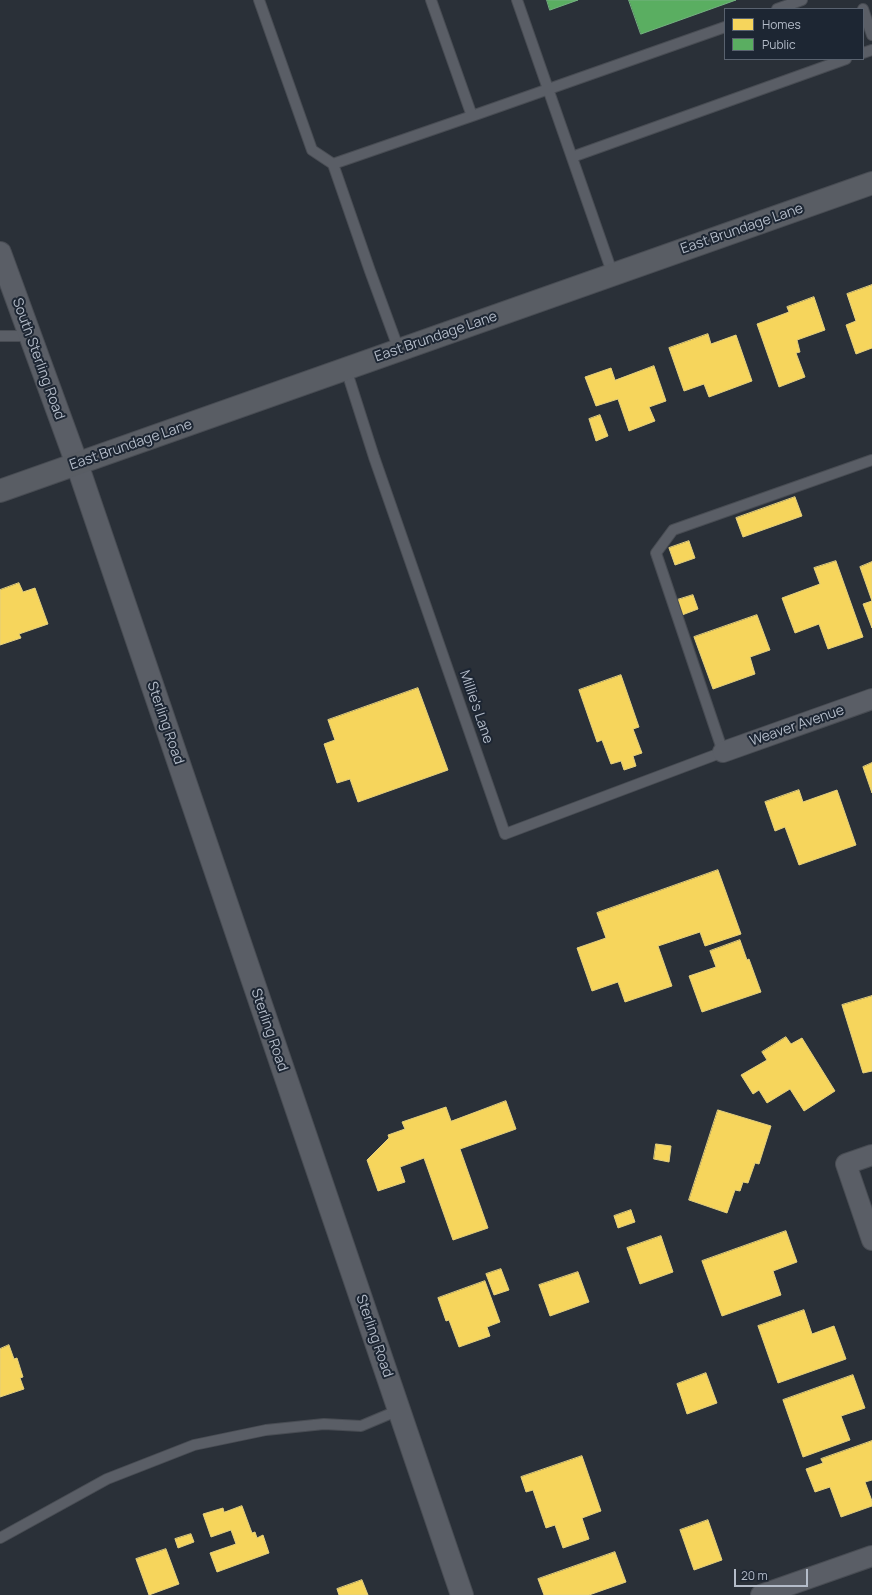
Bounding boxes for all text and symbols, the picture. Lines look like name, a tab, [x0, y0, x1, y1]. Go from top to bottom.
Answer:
legend	[724, 8, 864, 60]
text: Homes	[762, 16, 801, 33]
text: Public	[762, 36, 796, 53]
street label: East Brundage Lane	[679, 200, 805, 258]
street label: South Sterling Road	[8, 296, 68, 422]
street label: East Brundage Lane	[373, 308, 499, 366]
street label: East Brundage Lane	[68, 416, 194, 474]
street label: Millie's Lane	[456, 668, 496, 746]
street label: Sterling Road	[143, 679, 187, 767]
street label: Weaver Avenue	[748, 702, 846, 750]
street label: Sterling Road	[247, 986, 291, 1074]
street label: Sterling Road	[352, 1292, 396, 1380]
scale bar	[736, 1561, 810, 1587]
text: 20 m	[741, 1567, 768, 1584]

